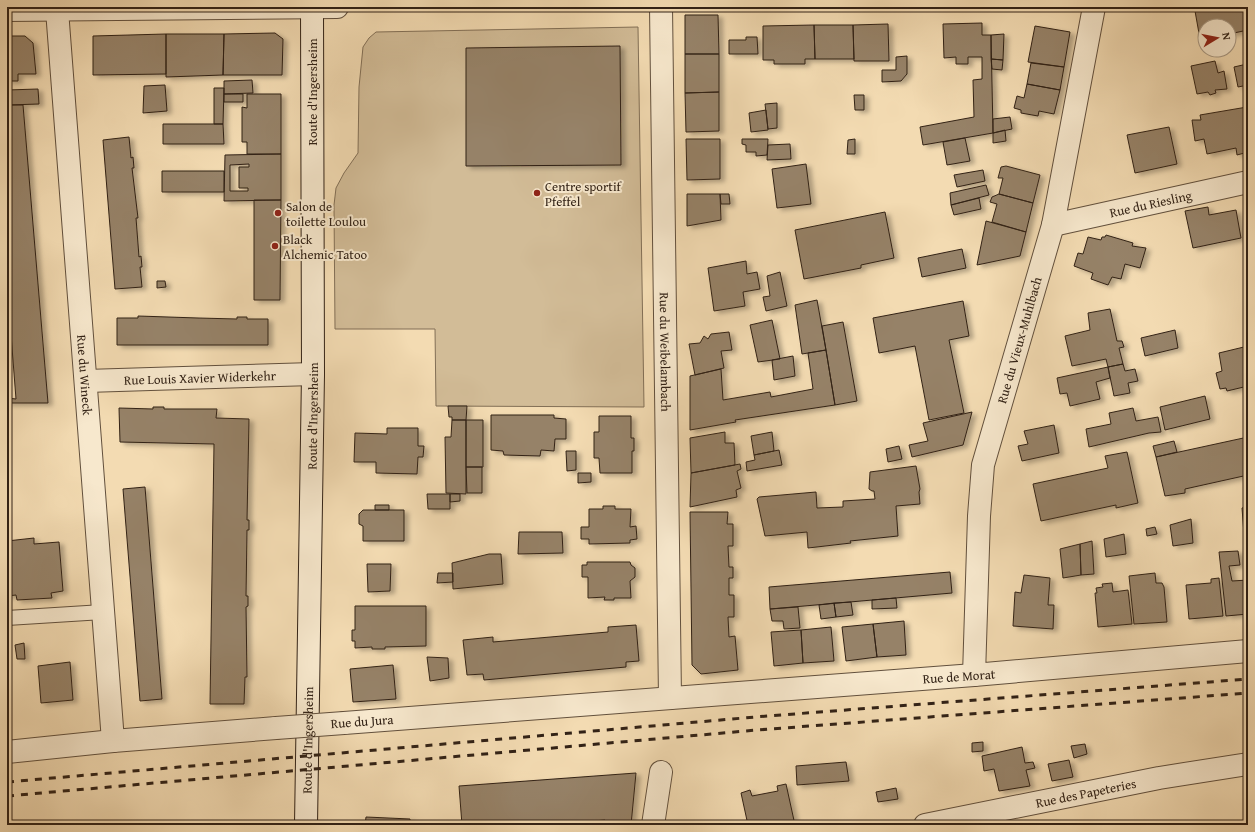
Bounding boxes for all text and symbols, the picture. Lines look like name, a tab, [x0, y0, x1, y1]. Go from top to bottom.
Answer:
north arrow	[1197, 18, 1237, 58]
text: N	[1218, 31, 1235, 42]
street label: Route d'Ingersheim	[303, 38, 322, 146]
place label: Centre sportif Pfeffel	[545, 177, 623, 211]
street label: Rue du Riesling	[1108, 186, 1194, 222]
marker: Centre sportif Pfeffel	[532, 188, 542, 198]
place label: Salon de toilette Loulou	[286, 197, 366, 231]
marker: Salon de toilette Loulou	[273, 208, 283, 218]
place label: Black Alchemic Tatoo	[283, 230, 368, 264]
marker: Black Alchemic Tatoo	[270, 241, 280, 251]
street label: Rue du Vieux-Muhlbach	[992, 274, 1047, 406]
street label: Rue du Weibelambach	[655, 292, 675, 413]
street label: Rue du Wineck	[72, 334, 97, 416]
street label: Route d'Ingersheim	[303, 362, 323, 470]
street label: Rue Louis Xavier Widerkehr	[124, 366, 277, 390]
street label: Rue de Morat	[922, 664, 996, 689]
street label: Route d'Ingersheim	[297, 686, 318, 794]
street label: Rue du Jura	[330, 710, 395, 733]
street label: Rue des Papeteries	[1034, 774, 1138, 813]

